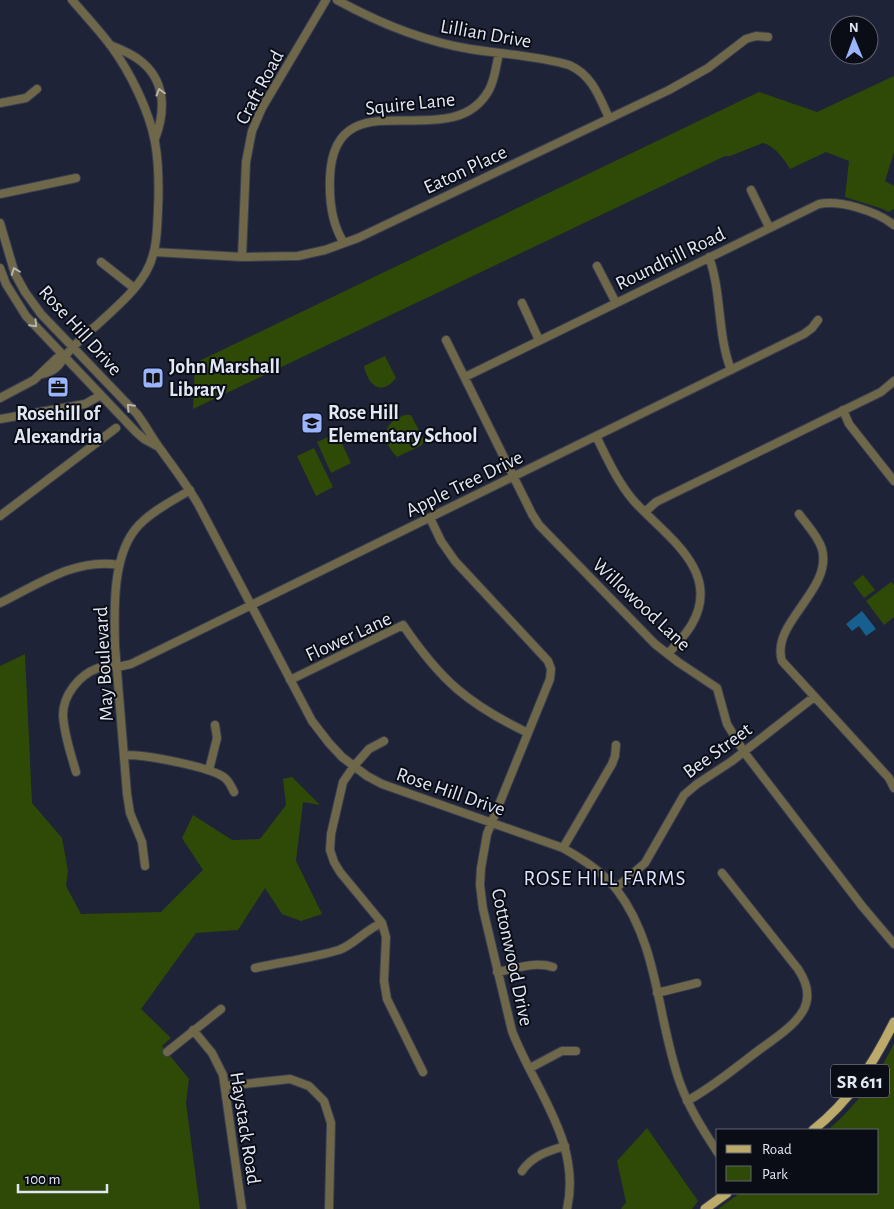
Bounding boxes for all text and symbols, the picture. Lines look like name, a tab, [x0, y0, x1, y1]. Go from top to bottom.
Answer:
north arrow	[829, 15, 879, 65]
street label: Lillian Drive	[439, 16, 533, 52]
text: N	[849, 21, 859, 35]
street label: Craft Road	[232, 47, 288, 128]
one-way arrow	[155, 88, 166, 96]
street label: Squire Lane	[364, 89, 456, 119]
street label: Eaton Place	[421, 142, 510, 198]
street label: Roundhill Road	[613, 224, 728, 294]
one-way arrow	[11, 267, 21, 276]
street label: Rose Hill Drive	[35, 282, 126, 380]
one-way arrow	[28, 319, 37, 328]
place label: John Marshall Library	[169, 357, 280, 400]
library icon: John Marshall Library	[141, 366, 165, 390]
office icon: Rosehill of Alexandria	[46, 375, 70, 399]
place label: Rose Hill Elementary School	[328, 403, 477, 446]
place label: Rosehill of Alexandria	[14, 404, 102, 447]
one-way arrow	[127, 404, 136, 413]
school or university icon: Rose Hill Elementary School	[300, 411, 324, 435]
street label: Apple Tree Drive	[403, 447, 526, 521]
street label: Willowood Lane	[589, 555, 694, 655]
street label: May Boulevard	[91, 606, 117, 722]
street label: Flower Lane	[302, 608, 394, 665]
street label: Bee Street	[680, 719, 756, 782]
street label: Rose Hill Drive	[394, 764, 508, 820]
district label: ROSE HILL FARMS	[523, 868, 687, 889]
street label: Cottonwood Drive	[488, 887, 536, 1028]
road number: SR 611	[831, 1064, 889, 1098]
street label: Haystack Road	[226, 1070, 264, 1186]
legend	[716, 1129, 879, 1194]
text: Road	[762, 1142, 792, 1157]
scale bar	[18, 1162, 106, 1194]
text: Park	[762, 1167, 788, 1182]
text: 100 m	[25, 1172, 60, 1187]

